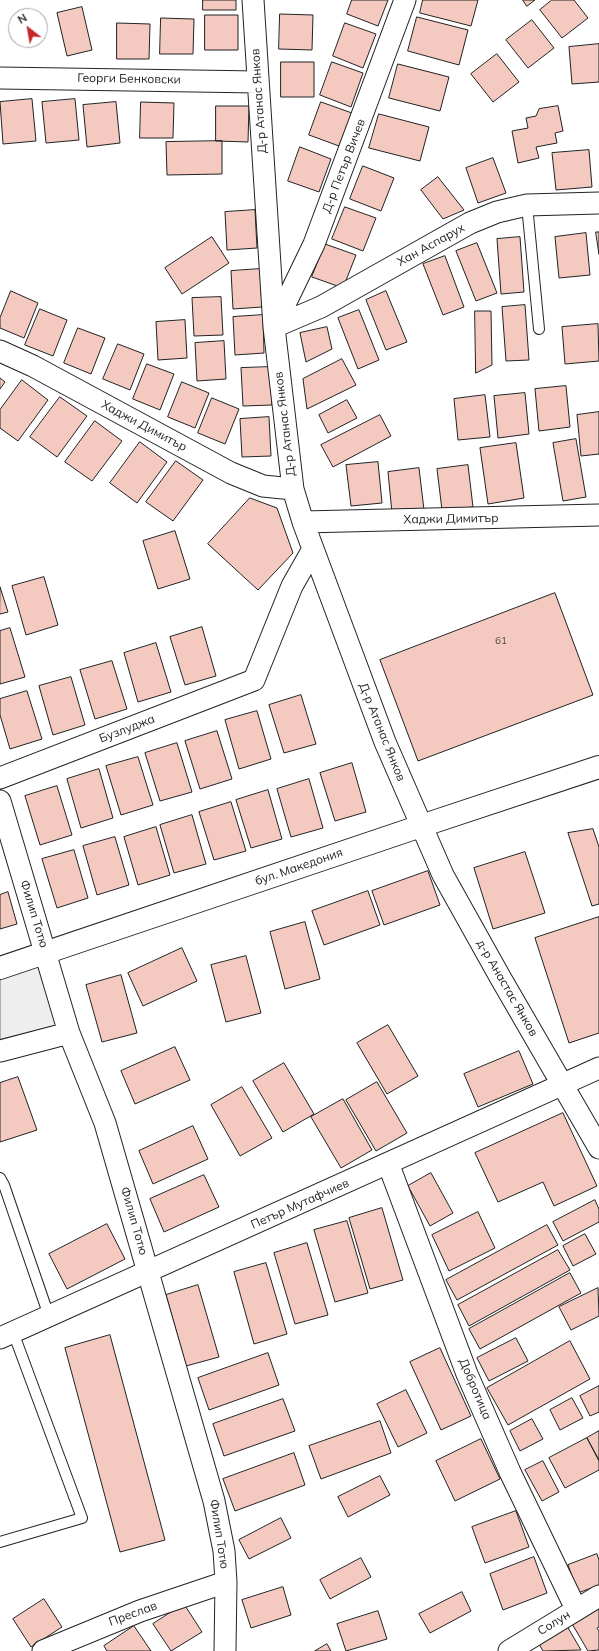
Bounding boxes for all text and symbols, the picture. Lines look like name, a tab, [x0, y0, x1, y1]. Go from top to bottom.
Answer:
north arrow	[8, 8, 48, 48]
text: N	[15, 10, 30, 27]
street label: Д-р Атанас Янков	[248, 48, 270, 154]
street label: Георги Бенковски	[77, 71, 181, 87]
street label: Д-р Петър Вичев	[319, 117, 369, 215]
street label: Хан Аспарух	[395, 221, 467, 269]
street label: Д-р Атанас Янков	[271, 371, 299, 477]
street label: Хаджи Димитър	[99, 397, 189, 455]
street label: Хаджи Димитър	[403, 511, 499, 527]
house number: 61	[495, 635, 507, 647]
street label: Д-р Атанас Янков	[356, 681, 408, 783]
street label: Бузлуджа	[97, 712, 157, 746]
street label: бул. Македония	[253, 845, 345, 889]
street label: Филип Тотю	[17, 878, 51, 950]
street label: д-р Анастас Янков	[473, 937, 541, 1039]
street label: Петър Мутафчиев	[249, 1176, 351, 1232]
street label: Филип Тотю	[117, 1185, 151, 1257]
street label: Добротица	[456, 1356, 494, 1422]
street label: Филип Тотю	[206, 1498, 232, 1570]
street label: Преслав	[107, 1599, 159, 1629]
street label: Солун	[535, 1607, 573, 1639]

